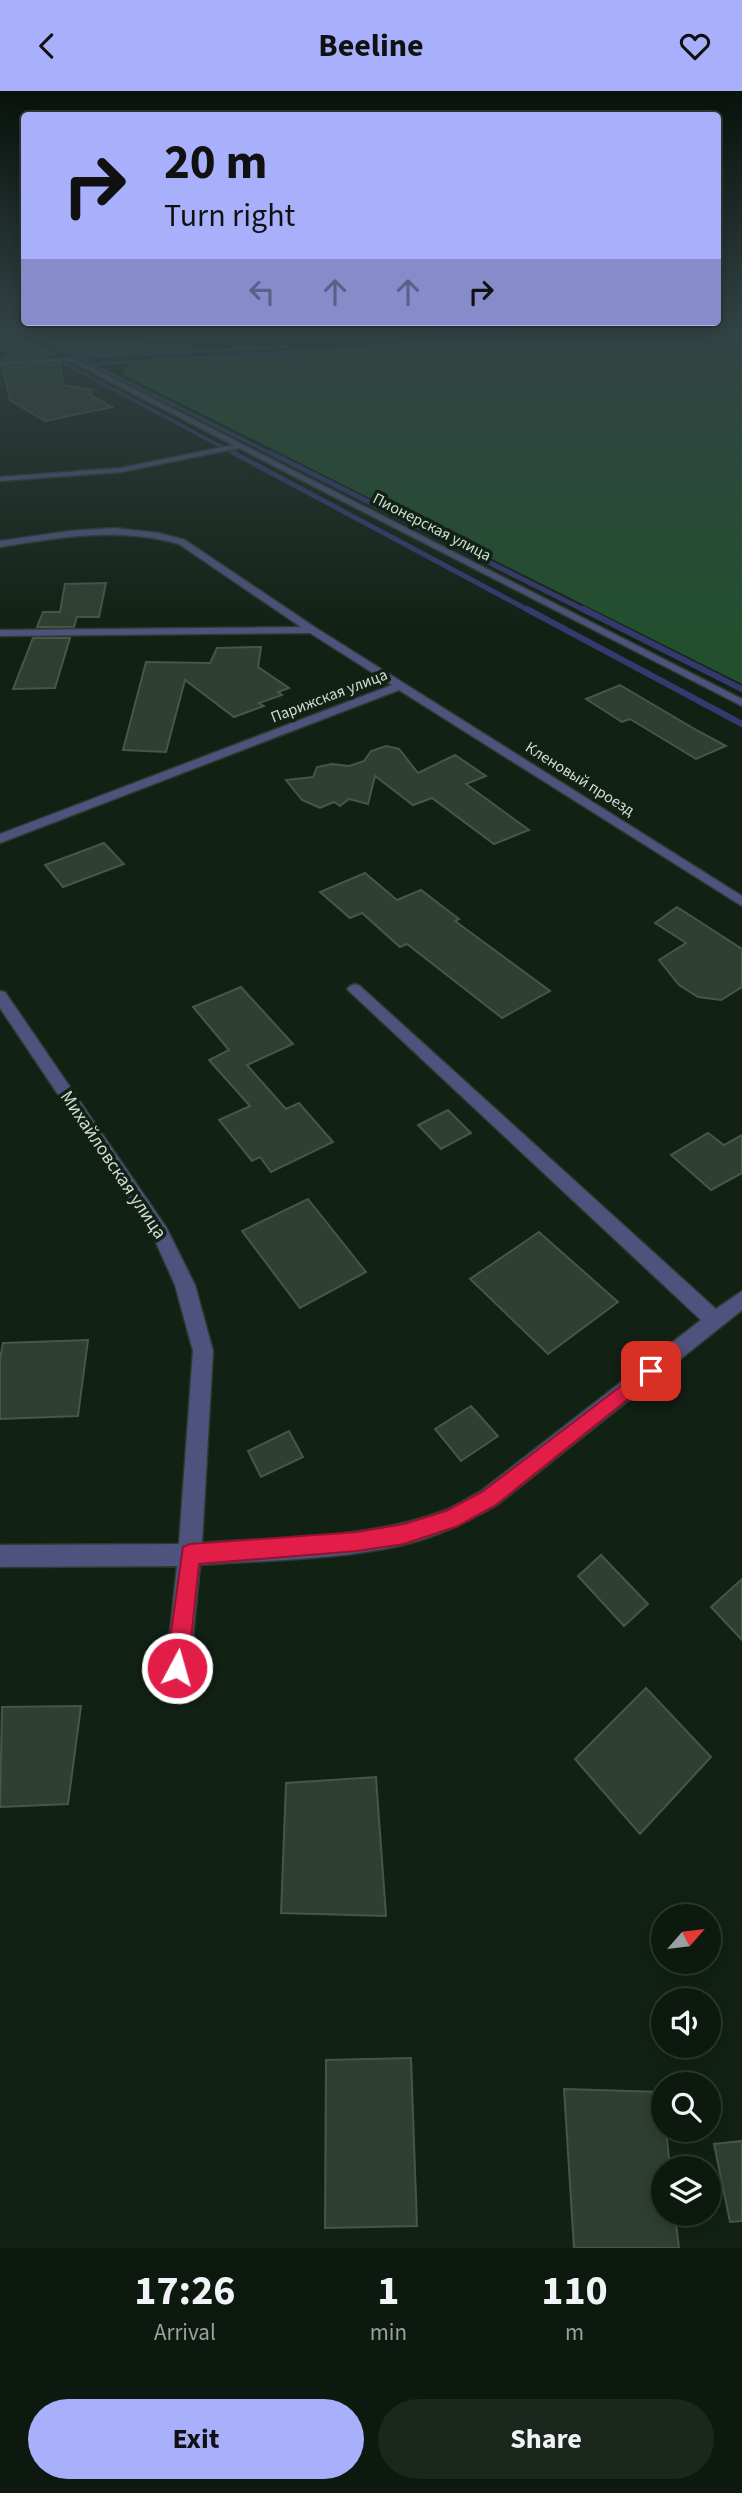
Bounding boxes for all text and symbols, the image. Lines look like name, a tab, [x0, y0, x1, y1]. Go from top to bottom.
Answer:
text: Beeline	[318, 23, 424, 69]
icon: back	[28, 27, 66, 65]
icon: heart	[676, 27, 714, 65]
text: 20 m	[164, 128, 268, 198]
icon: right	[49, 140, 140, 231]
text: Turn right	[164, 193, 295, 239]
icon: left	[243, 273, 281, 311]
icon: ahead	[316, 273, 354, 311]
icon: ahead	[389, 273, 427, 311]
icon: right	[462, 273, 500, 311]
street label: Пионерская улица	[369, 488, 495, 566]
street label: Парижская улица	[267, 664, 391, 728]
street label: Кленовый проезд	[521, 737, 639, 822]
street label: Михайловская улица	[53, 1085, 173, 1245]
pin	[621, 1341, 681, 1401]
icon: arrive	[632, 1352, 670, 1390]
position arrow	[140, 1631, 214, 1705]
north arrow	[651, 1904, 721, 1974]
map controls	[651, 1904, 721, 2226]
button: sound	[651, 1988, 721, 2058]
button: search	[651, 2072, 721, 2142]
button: layers	[651, 2156, 721, 2226]
text: 17:26	[134, 2261, 236, 2321]
text: 1	[377, 2261, 399, 2321]
text: 110	[541, 2261, 608, 2321]
text: Arrival	[154, 2316, 216, 2349]
text: min	[370, 2316, 407, 2349]
text: m	[565, 2316, 584, 2349]
button: Exit	[28, 2399, 364, 2479]
button: Share	[378, 2399, 714, 2479]

